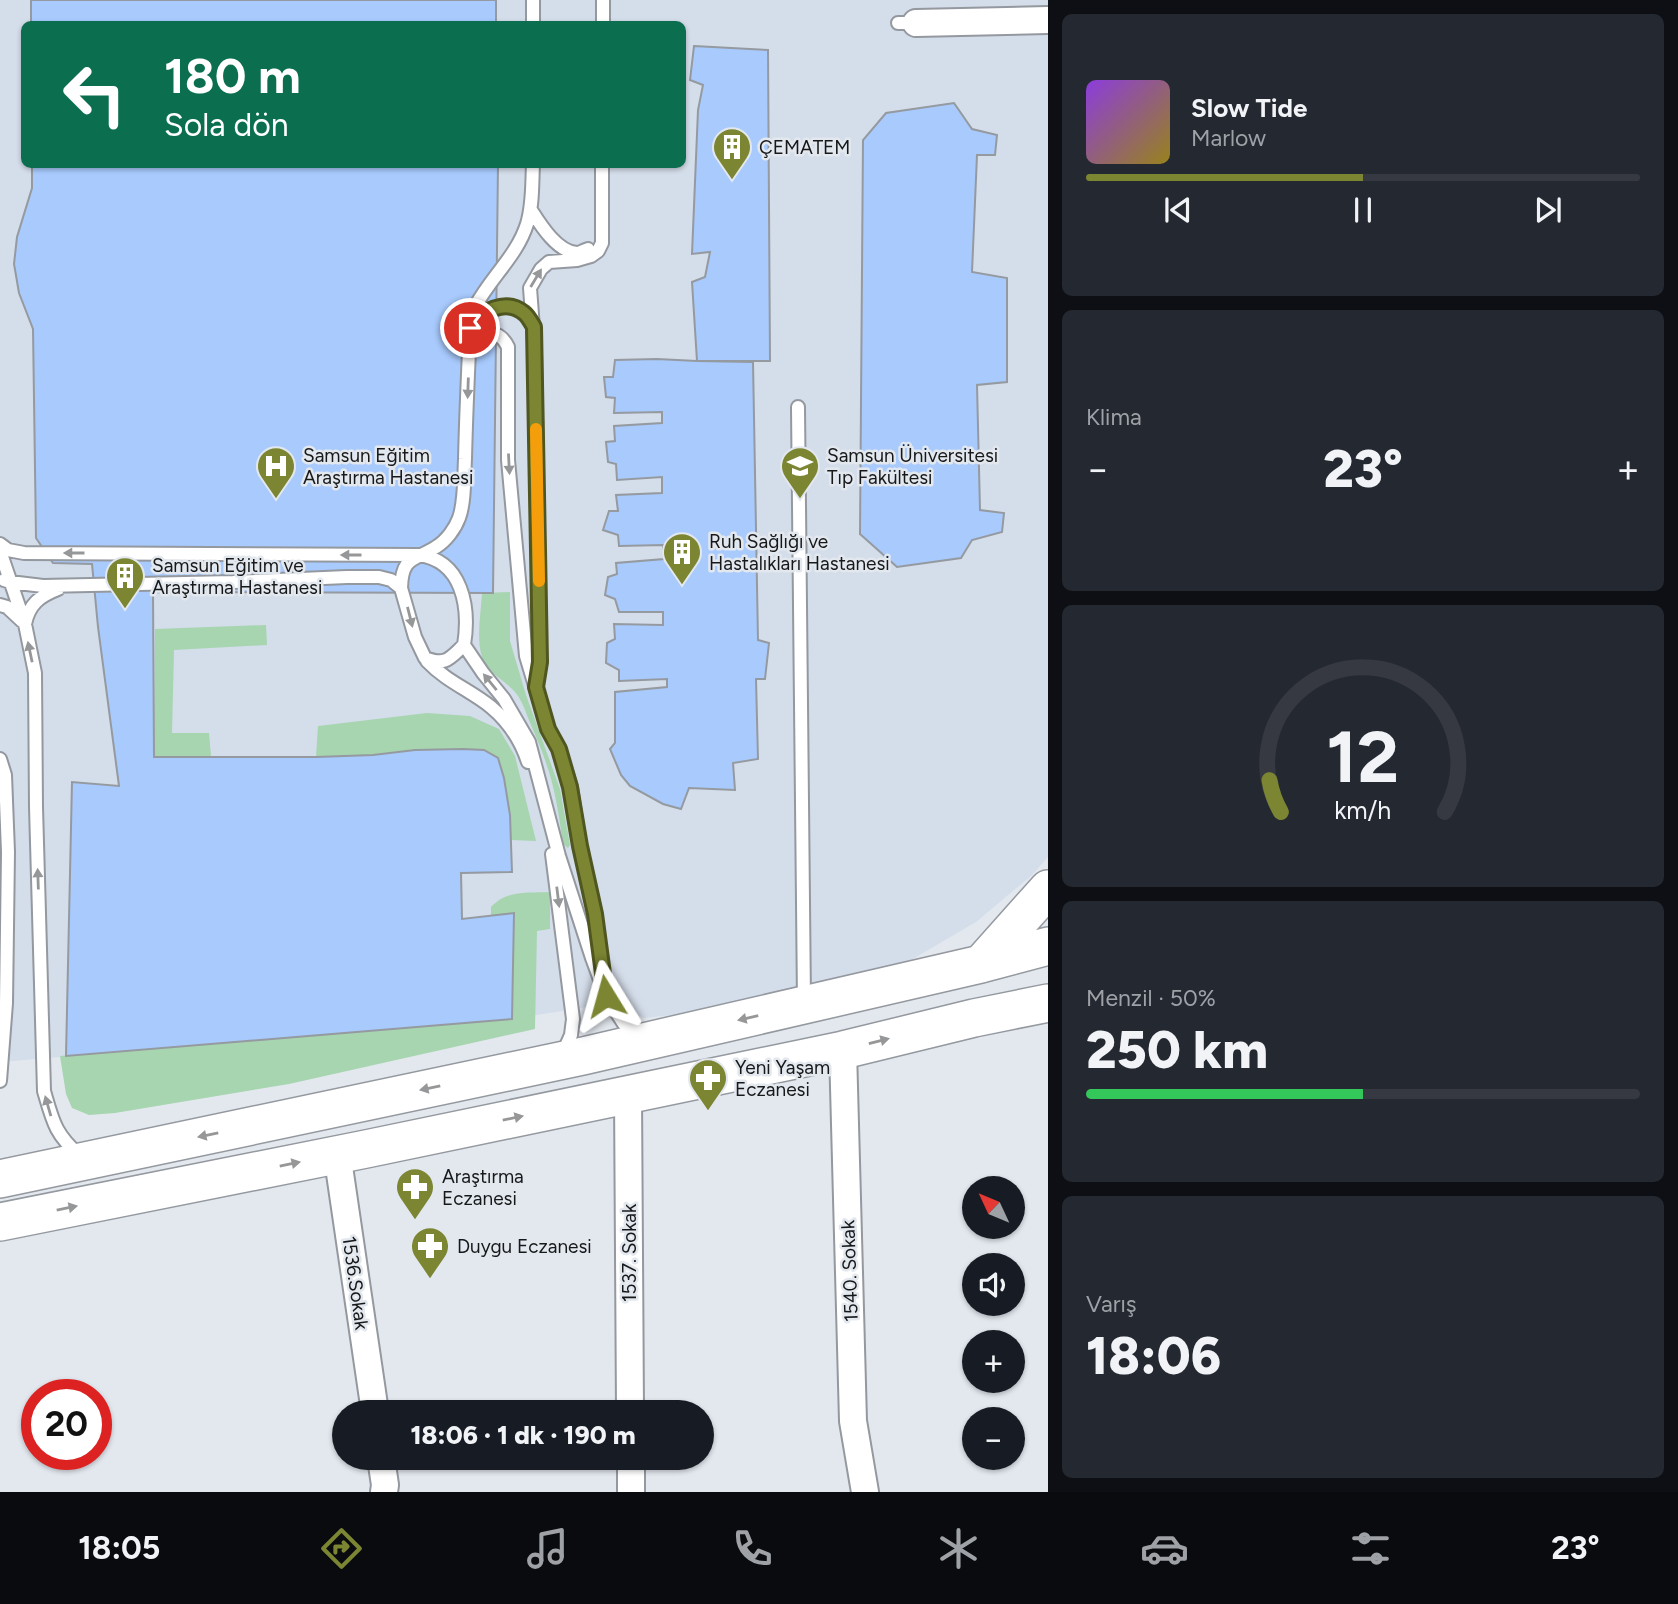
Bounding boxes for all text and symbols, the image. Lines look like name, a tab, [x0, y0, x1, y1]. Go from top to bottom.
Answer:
text: 180 m	[164, 46, 301, 105]
icon: left	[49, 49, 140, 140]
text: Slow Tide	[1191, 92, 1307, 124]
text: Sola dön	[164, 106, 289, 144]
text: Marlow	[1191, 124, 1266, 152]
building icon: ÇEMATEM	[711, 126, 753, 181]
place label: ÇEMATEM	[759, 136, 850, 159]
icon: previous	[1159, 191, 1197, 229]
icon: pause	[1344, 191, 1382, 229]
icon: next	[1529, 191, 1567, 229]
one-way arrow	[530, 269, 542, 288]
pin	[440, 298, 500, 358]
icon: arrive	[451, 309, 489, 347]
one-way arrow	[462, 377, 473, 399]
text: Klima	[1086, 403, 1142, 431]
text: 23°	[1323, 438, 1403, 500]
place label: Samsun Eğitim Araştırma Hastanesi	[303, 444, 473, 489]
place label: Samsun Üniversitesi Tıp Fakültesi	[827, 444, 998, 489]
hospital icon: Samsun Eğitim Araştırma Hastanesi	[255, 445, 297, 500]
school or university icon: Samsun Üniversitesi Tıp Fakültesi	[779, 445, 821, 500]
text: −	[1086, 446, 1110, 492]
text: +	[1616, 446, 1640, 492]
one-way arrow	[503, 453, 514, 475]
place label: Ruh Sağlığı ve Hastalıkları Hastanesi	[709, 530, 890, 575]
building icon: Ruh Sağlığı ve Hastalıkları Hastanesi	[661, 531, 703, 586]
one-way arrow	[63, 547, 85, 559]
one-way arrow	[339, 549, 361, 561]
place label: Samsun Eğitim ve Araştırma Hastanesi	[152, 554, 322, 599]
building icon: Samsun Eğitim ve Araştırma Hastanesi	[104, 555, 146, 610]
one-way arrow	[405, 606, 416, 628]
one-way arrow	[25, 641, 36, 663]
one-way arrow	[482, 673, 497, 691]
text: 12	[1327, 713, 1399, 800]
text: km/h	[1334, 795, 1392, 825]
one-way arrow	[32, 868, 43, 890]
one-way arrow	[553, 886, 564, 908]
position arrow	[569, 959, 643, 1033]
text: Menzil · 50%	[1086, 984, 1216, 1012]
one-way arrow	[737, 1012, 759, 1023]
text: 250 km	[1086, 1019, 1268, 1081]
one-way arrow	[868, 1035, 890, 1046]
place label: Yeni Yaşam Eczanesi	[735, 1056, 830, 1101]
pharmacy icon: Yeni Yaşam Eczanesi	[687, 1057, 729, 1112]
one-way arrow	[419, 1083, 441, 1094]
one-way arrow	[43, 1095, 53, 1116]
one-way arrow	[502, 1113, 524, 1124]
one-way arrow	[197, 1130, 219, 1141]
one-way arrow	[279, 1158, 301, 1169]
place label: Araştırma Eczanesi	[442, 1165, 524, 1210]
pharmacy icon: Araştırma Eczanesi	[394, 1166, 436, 1221]
north arrow	[962, 1176, 1026, 1239]
map controls	[962, 1176, 1025, 1470]
one-way arrow	[56, 1203, 78, 1214]
street label: 1537. Sokak	[618, 1203, 641, 1302]
street label: 1540. Sokak	[836, 1219, 863, 1322]
pharmacy icon: Duygu Eczanesi	[409, 1225, 451, 1280]
street label: 1536.Sokak	[338, 1235, 374, 1332]
place label: Duygu Eczanesi	[457, 1235, 592, 1258]
button: sound	[962, 1253, 1025, 1316]
text: Varış	[1086, 1290, 1137, 1318]
text: 18:06	[1086, 1325, 1221, 1387]
button: +	[962, 1330, 1025, 1393]
speed limit sign: 20	[21, 1379, 112, 1470]
button: −	[962, 1407, 1025, 1470]
text: 18:06 · 1 dk · 190 m	[410, 1419, 636, 1451]
icon: directions	[317, 1524, 366, 1573]
icon: music	[523, 1524, 572, 1573]
icon: phone	[728, 1524, 777, 1573]
icon: climate	[934, 1524, 983, 1573]
icon: car	[1140, 1524, 1189, 1573]
icon: filters	[1346, 1524, 1395, 1573]
text: 18:05	[78, 1529, 160, 1567]
text: 23°	[1551, 1529, 1600, 1567]

